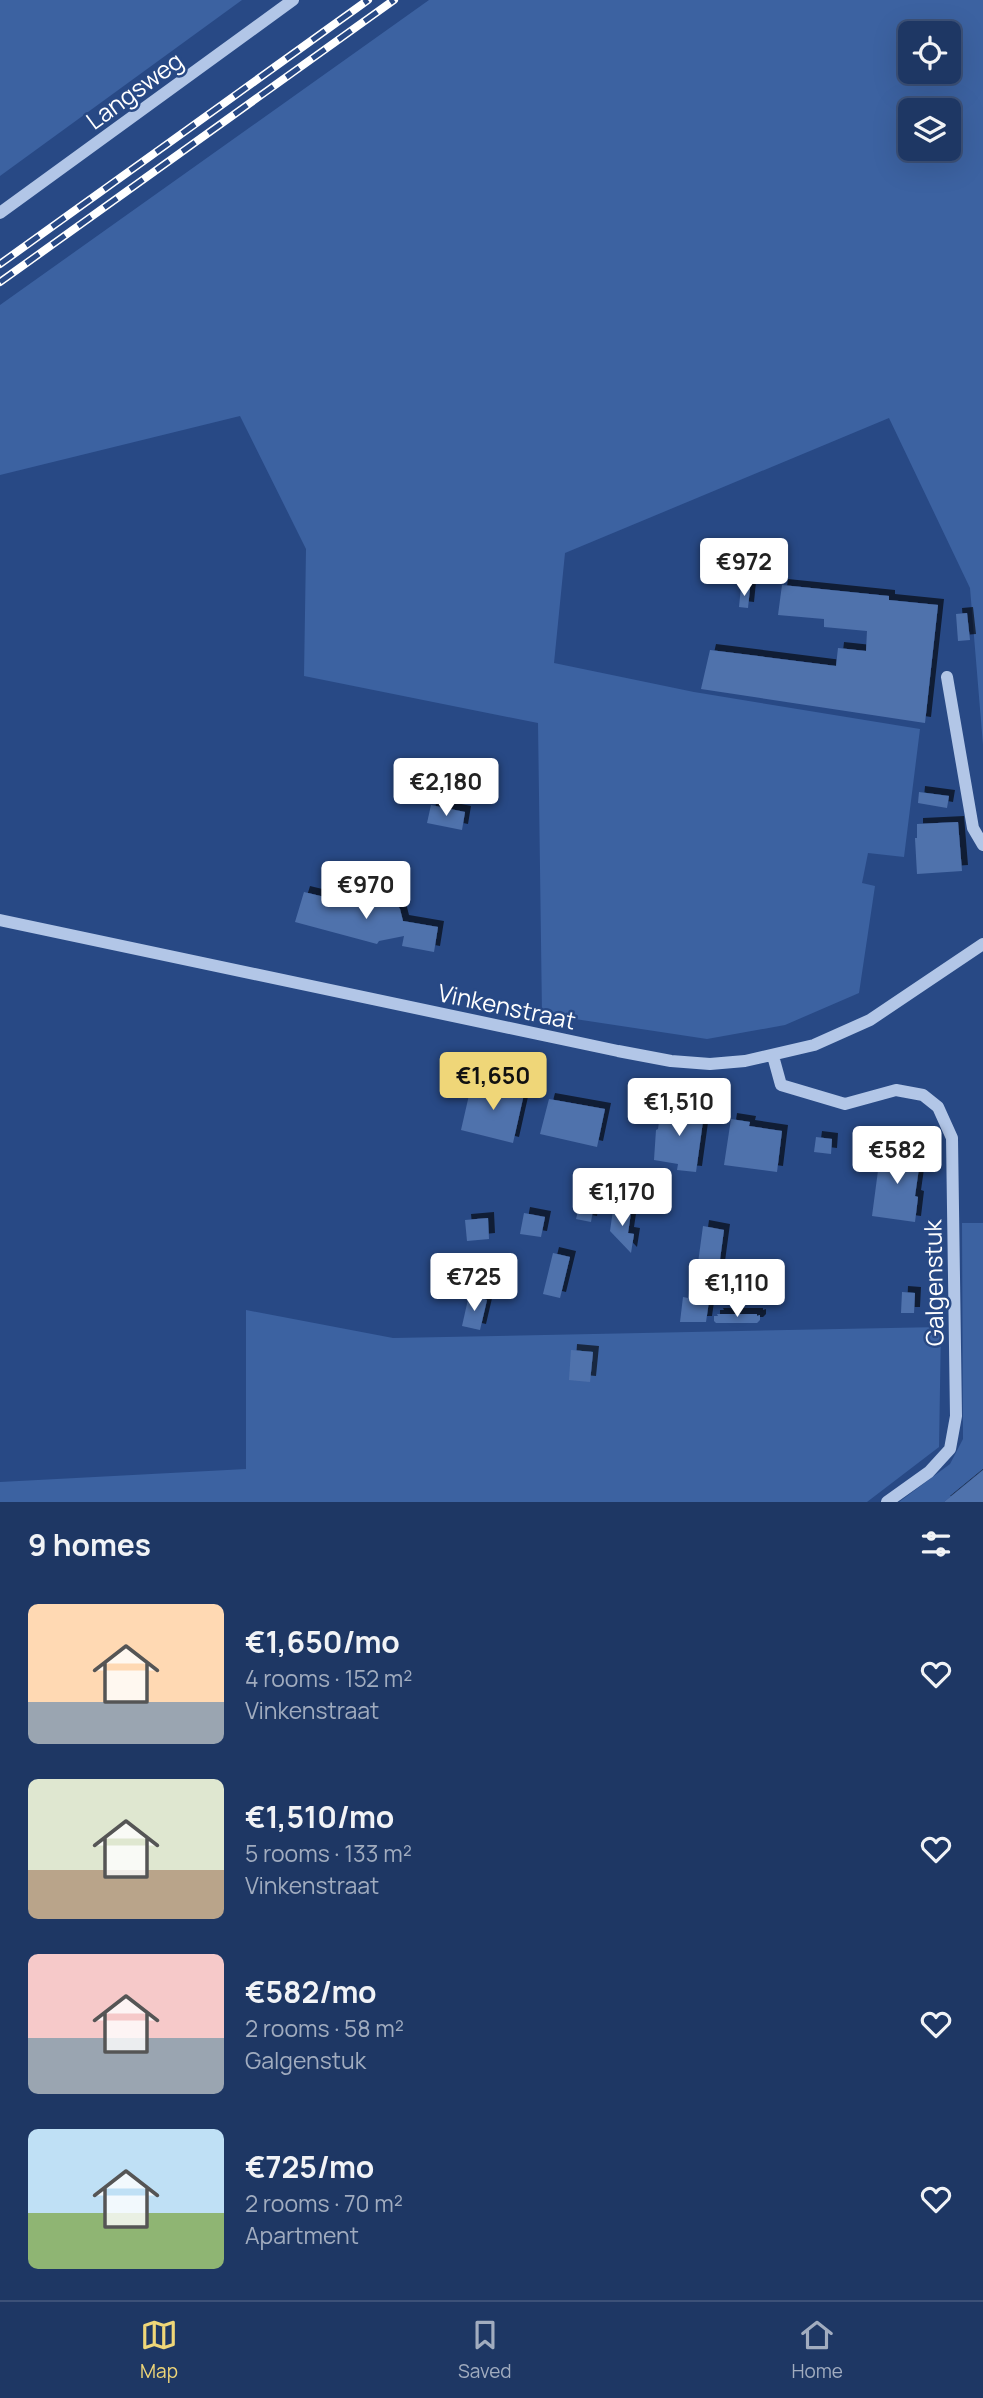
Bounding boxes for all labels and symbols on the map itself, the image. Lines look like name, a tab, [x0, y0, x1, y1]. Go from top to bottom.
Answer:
street label: Langsweg	[79, 44, 189, 136]
pin: €972	[703, 538, 785, 598]
pin: €2,180	[389, 758, 503, 818]
pin: €970	[325, 862, 407, 921]
street label: Vinkenstraat	[435, 975, 579, 1037]
pin: €1,650	[436, 1052, 550, 1112]
pin: €1,510	[622, 1078, 736, 1138]
pin: €582	[856, 1126, 938, 1186]
pin: €1,170	[565, 1168, 679, 1228]
street label: Galgenstuk	[915, 1218, 951, 1346]
pin: €725	[433, 1254, 515, 1313]
pin: €1,110	[680, 1260, 794, 1319]

